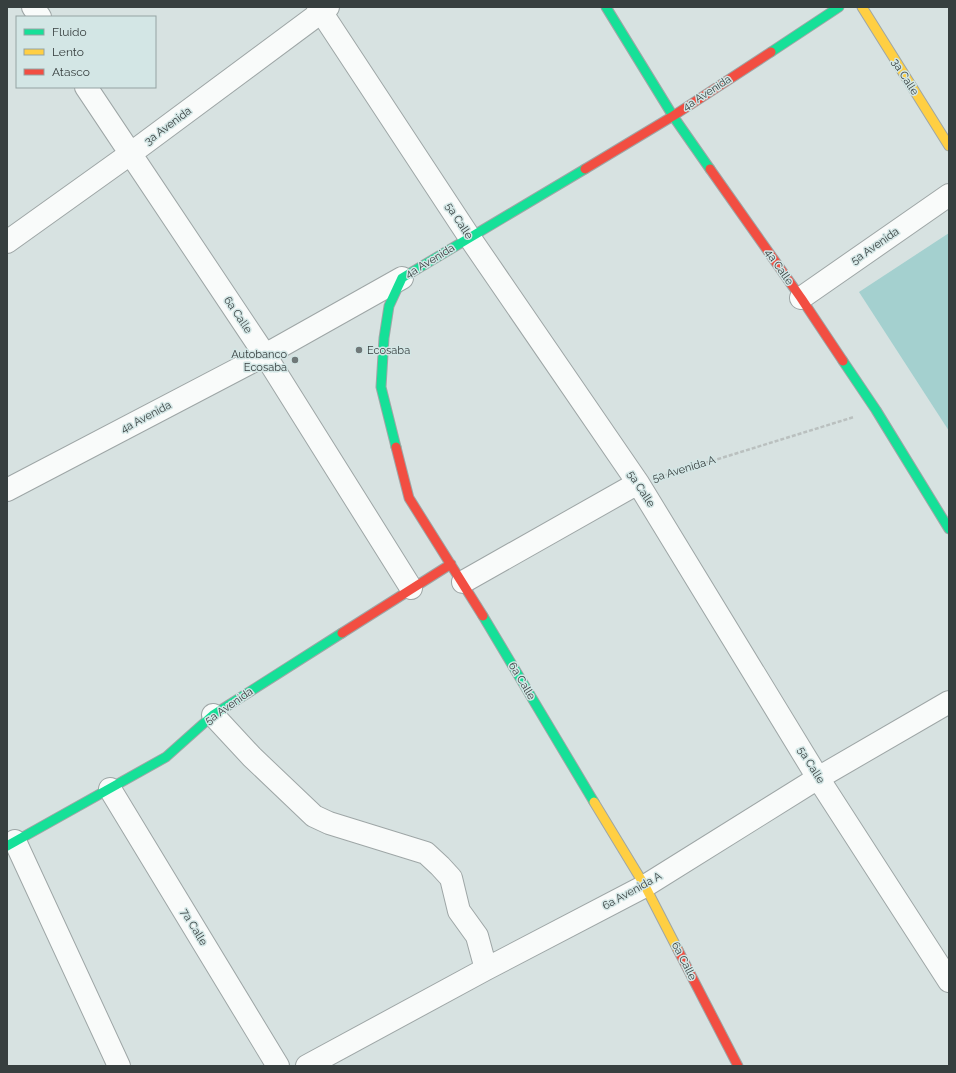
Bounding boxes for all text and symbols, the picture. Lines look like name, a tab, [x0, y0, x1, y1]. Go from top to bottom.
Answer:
legend	[16, 16, 156, 88]
text: Fluido	[52, 25, 87, 39]
text: Lento	[52, 45, 84, 59]
street label: 3a Calle	[889, 56, 922, 98]
text: Atasco	[52, 65, 90, 79]
street label: 4a Avenida	[680, 72, 734, 114]
street label: 3a Avenida	[142, 104, 194, 148]
street label: 5a Calle	[442, 200, 476, 242]
street label: 5a Avenida	[849, 225, 901, 267]
street label: 4a Avenida	[403, 241, 457, 281]
street label: 4a Calle	[762, 247, 796, 288]
street label: 6a Calle	[221, 294, 255, 336]
place label: Ecosaba	[367, 344, 410, 357]
marker: Ecosaba	[354, 345, 364, 355]
place label: Autobanco Ecosaba	[231, 348, 287, 374]
marker: Autobanco Ecosaba	[290, 355, 300, 365]
street label: 4a Avenida	[119, 398, 173, 436]
street label: 5a Avenida A	[651, 453, 718, 485]
street label: 5a Calle	[624, 468, 658, 510]
street label: 6a Calle	[506, 660, 539, 703]
street label: 5a Avenida	[203, 685, 255, 727]
street label: 5a Calle	[795, 744, 828, 786]
street label: 6a Avenida A	[600, 869, 664, 913]
street label: 7a Calle	[178, 906, 210, 948]
street label: 6a Calle	[669, 940, 699, 983]

